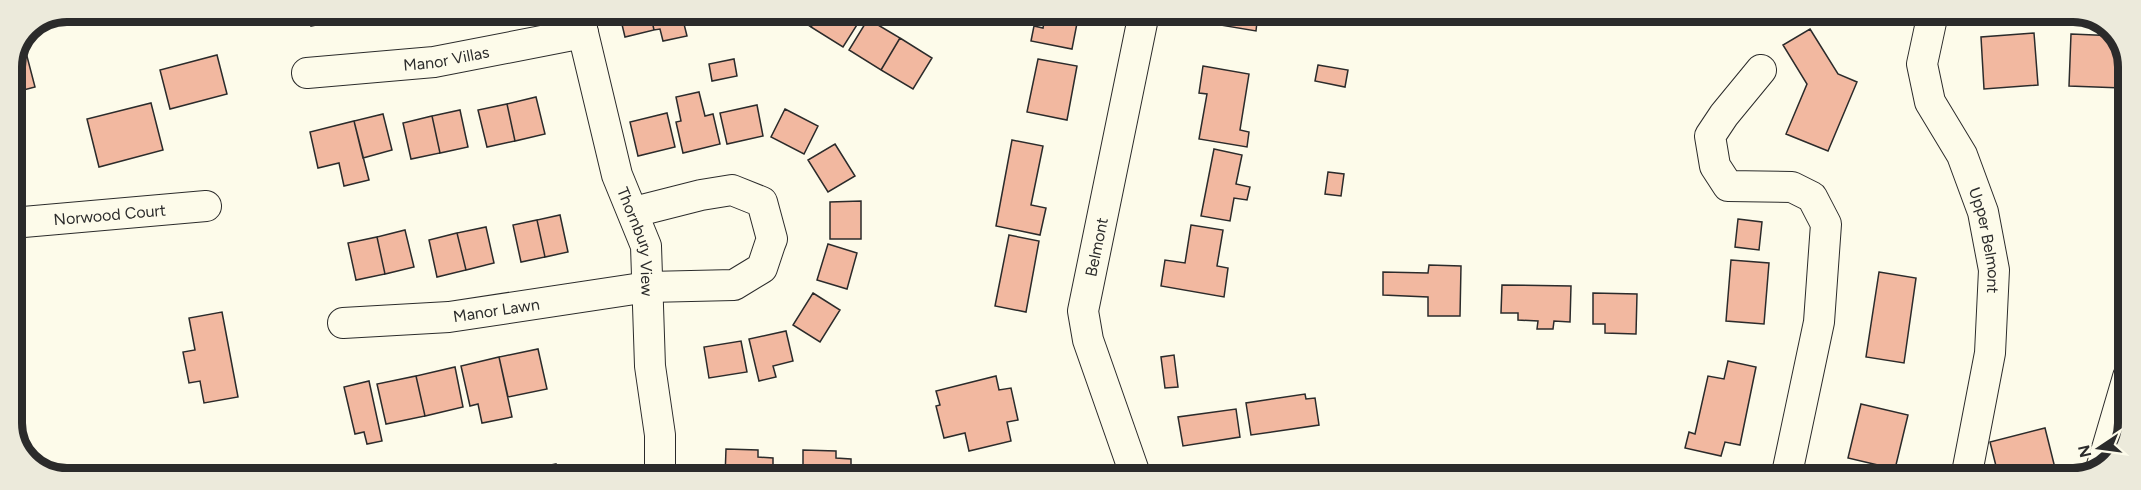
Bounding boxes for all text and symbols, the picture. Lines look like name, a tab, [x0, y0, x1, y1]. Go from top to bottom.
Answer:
street label: Manor Villas	[402, 42, 491, 75]
street label: Thornbury View	[613, 184, 657, 297]
street label: Upper Belmont	[1965, 185, 2003, 294]
street label: Norwood Court	[53, 201, 167, 229]
street label: Belmont	[1081, 216, 1112, 278]
street label: Manor Lawn	[452, 294, 541, 326]
north arrow	[2069, 418, 2129, 478]
text: N	[2074, 443, 2096, 459]

